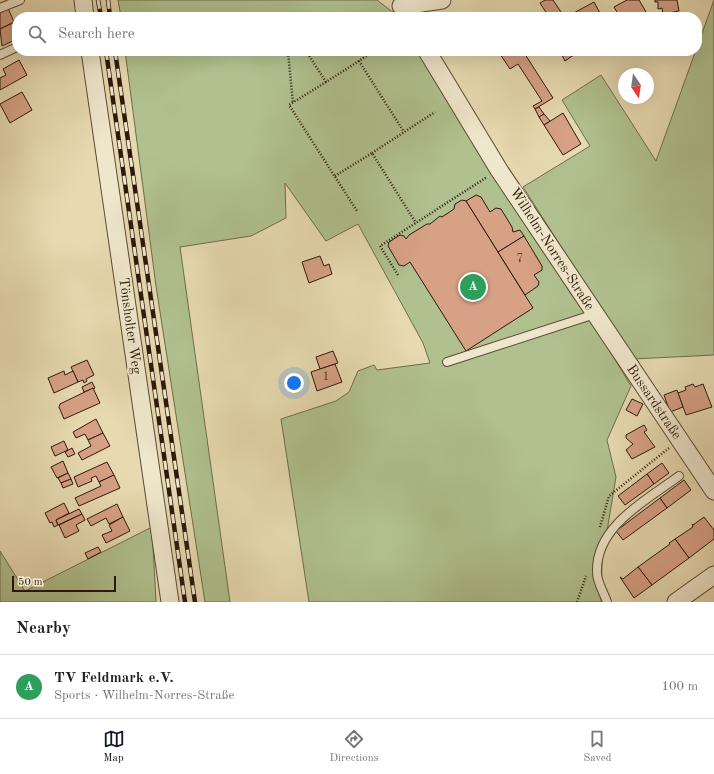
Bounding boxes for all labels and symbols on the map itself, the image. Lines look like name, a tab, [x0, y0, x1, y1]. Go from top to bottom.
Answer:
north arrow	[618, 68, 654, 104]
street label: Wilhelm-Norres-Straße	[507, 185, 597, 313]
house number: 7	[517, 253, 523, 265]
pin: A	[460, 272, 486, 302]
street label: Tönsholter Weg	[116, 277, 144, 376]
street label: Bussardstraße	[624, 362, 684, 442]
house number: 1	[323, 371, 329, 383]
your location	[284, 373, 304, 393]
scale bar	[12, 574, 116, 593]

